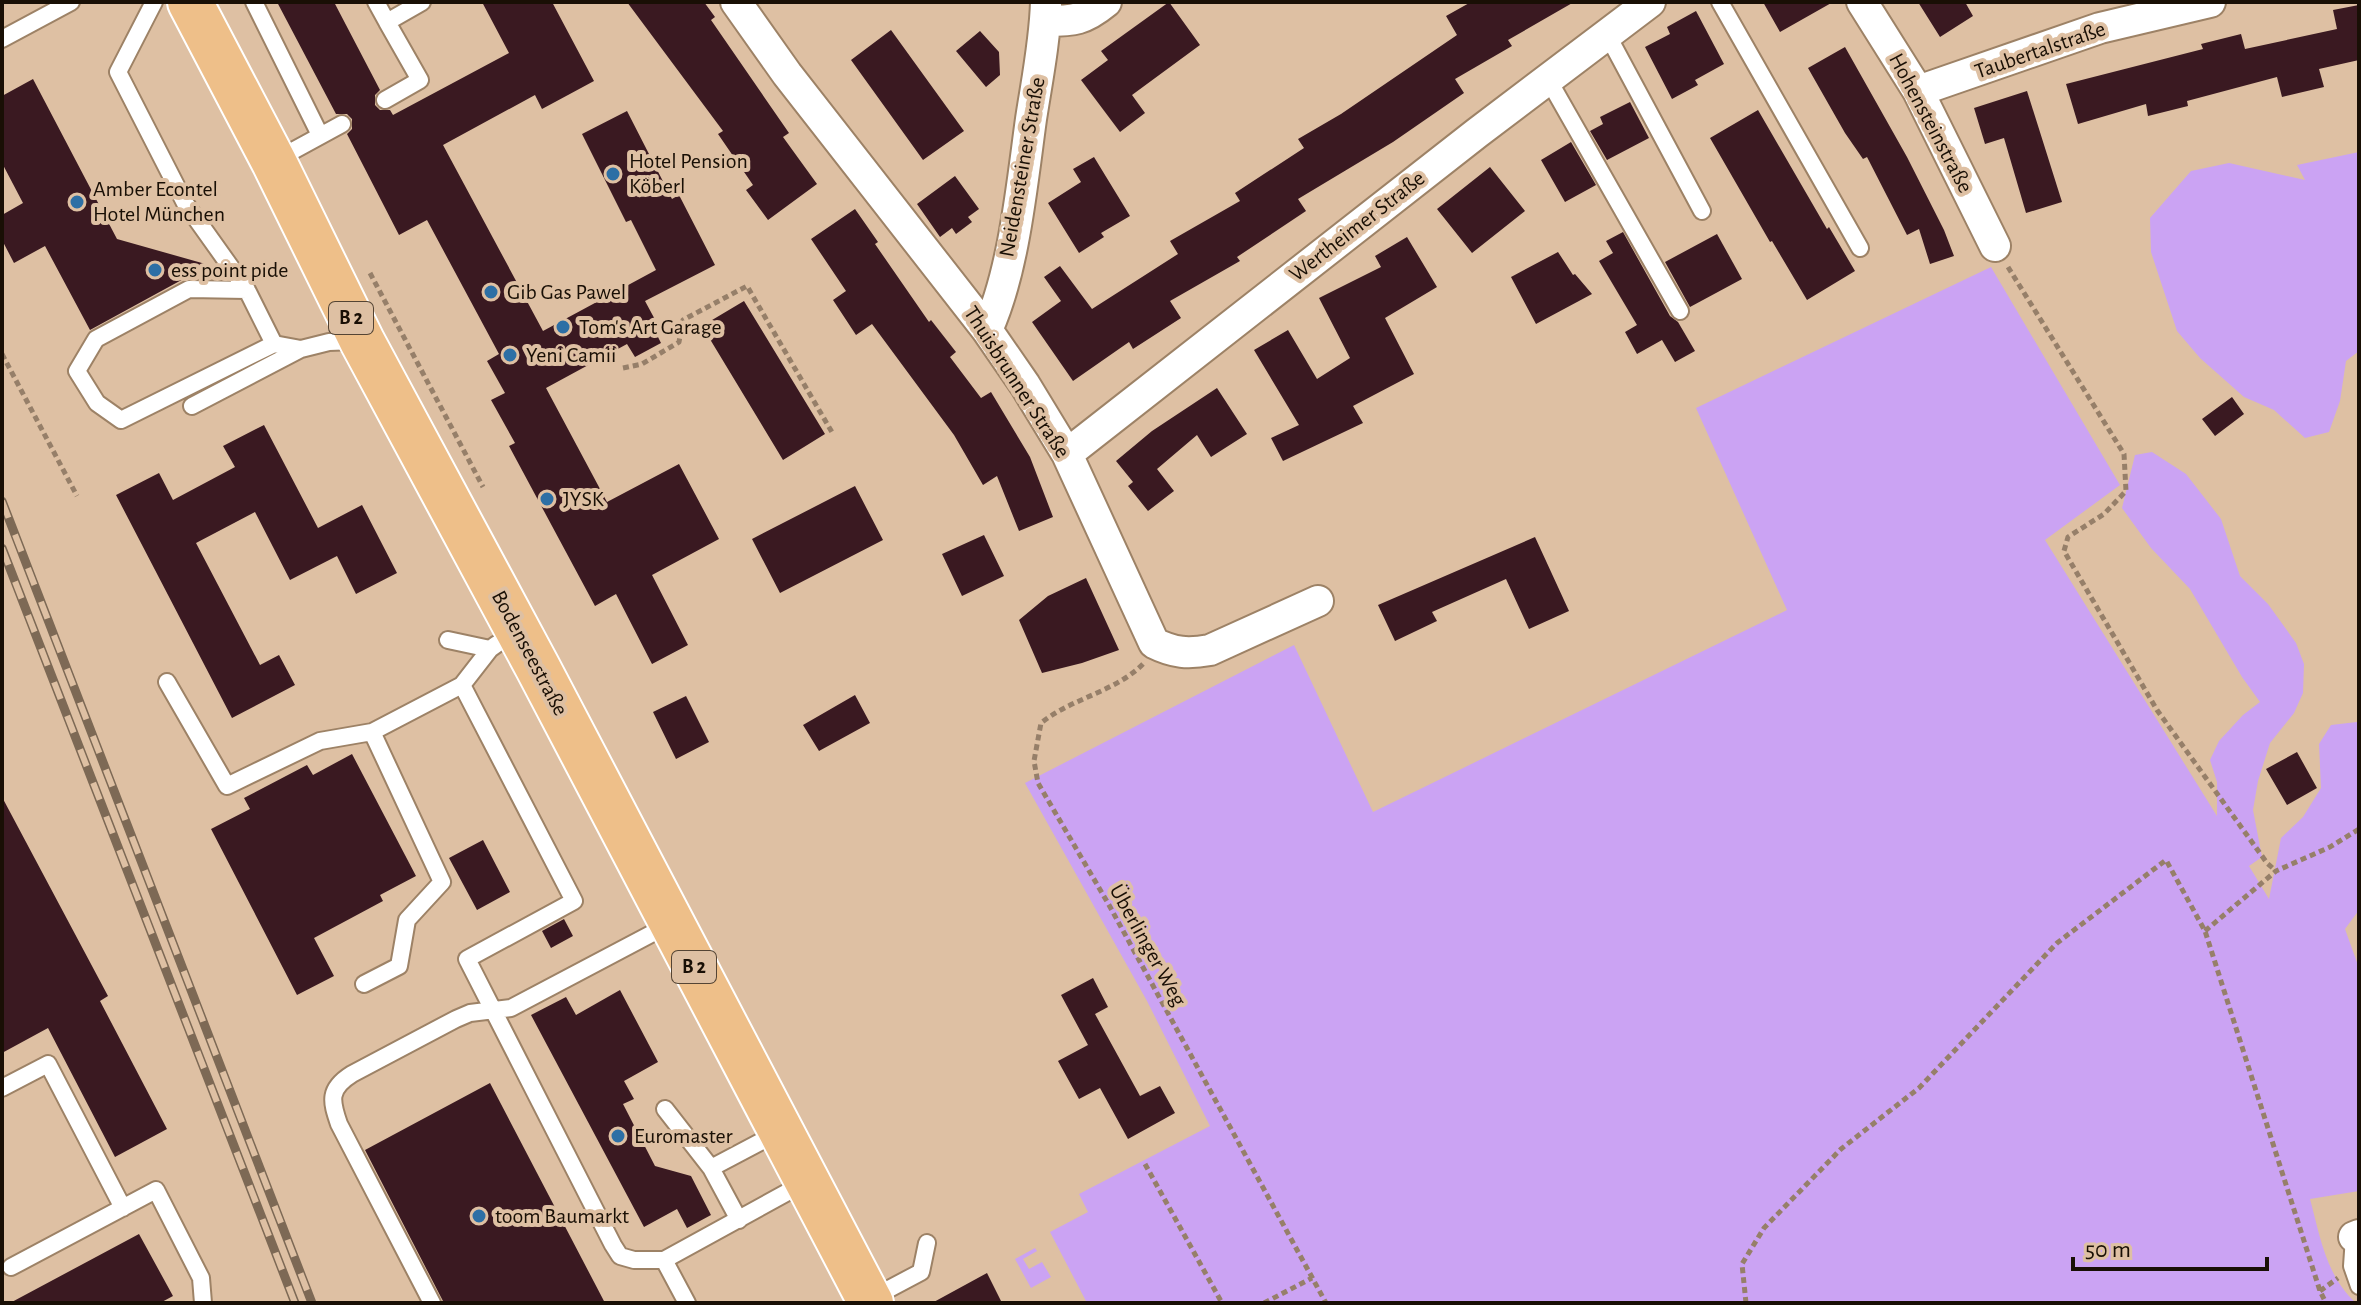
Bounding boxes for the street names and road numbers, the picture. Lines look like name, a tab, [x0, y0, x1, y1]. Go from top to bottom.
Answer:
street label: Taubertalstraße	[1972, 17, 2108, 83]
street label: Hohensteinstraße	[1885, 50, 1977, 196]
street label: Neidensteiner Straße	[995, 75, 1049, 259]
street label: Wertheimer Straße	[1285, 167, 1429, 285]
road number: B 2	[329, 302, 373, 334]
street label: Thuisbrunner Straße	[960, 302, 1074, 462]
street label: Bodenseestraße	[488, 587, 572, 719]
street label: Überlinger Weg	[1106, 880, 1191, 1010]
road number: B 2	[672, 951, 716, 983]

